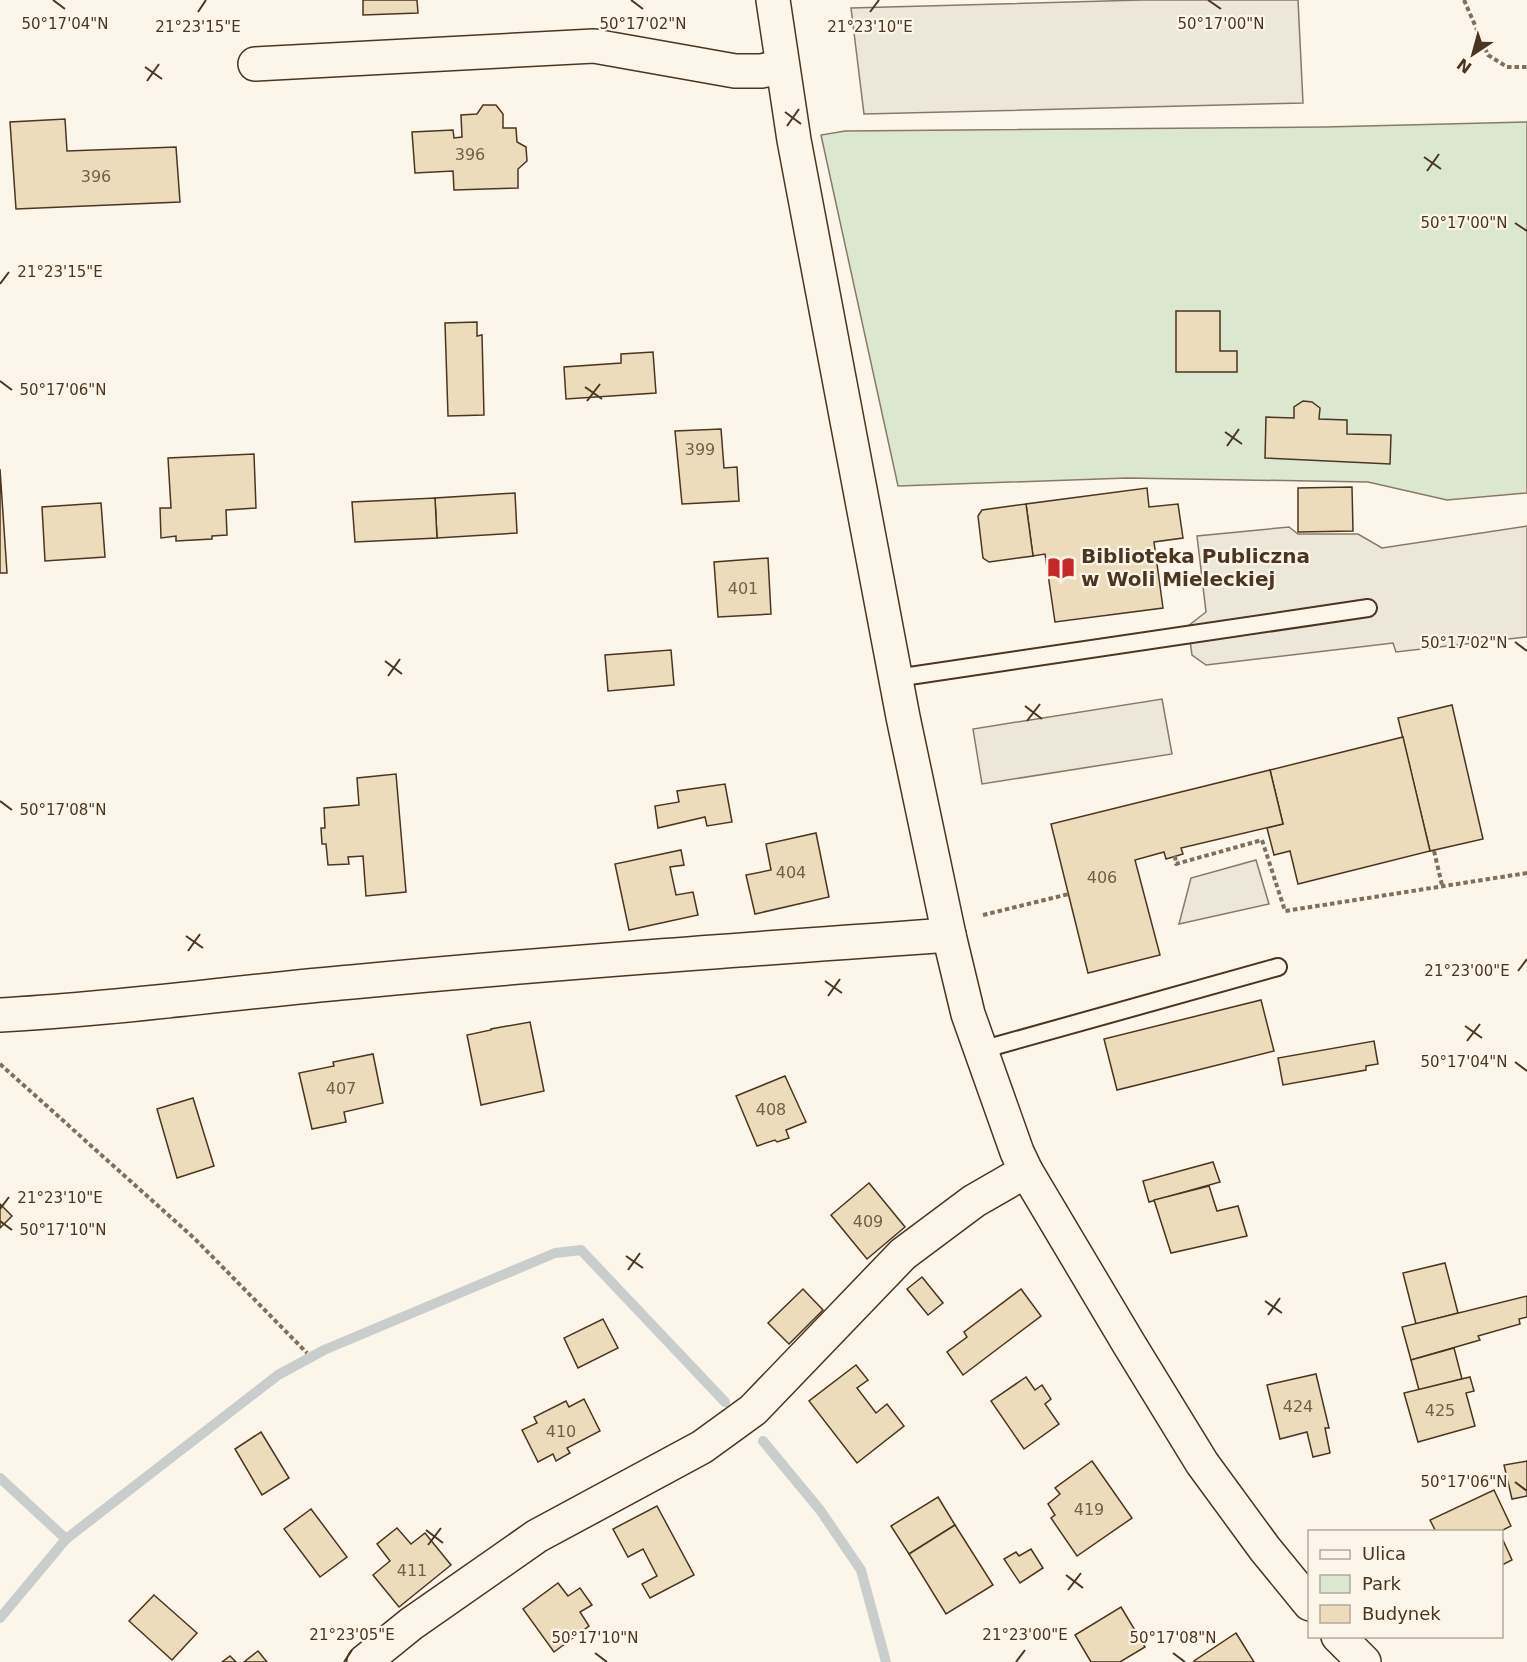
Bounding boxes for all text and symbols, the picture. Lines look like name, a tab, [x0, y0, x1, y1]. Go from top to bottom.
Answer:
text: 50°17'04"N	[21, 15, 109, 33]
text: 50°17'02"N	[599, 15, 687, 33]
text: 50°17'00"N	[1177, 15, 1265, 33]
text: 21°23'15"E	[155, 18, 241, 36]
text: 21°23'10"E	[827, 18, 913, 36]
north arrow	[1443, 24, 1503, 84]
text: N	[1453, 54, 1475, 77]
house number: 396	[455, 145, 485, 164]
house number: 396	[81, 167, 111, 186]
text: 50°17'00"N	[1420, 214, 1508, 232]
text: 21°23'15"E	[17, 263, 103, 281]
text: 50°17'06"N	[19, 381, 107, 399]
house number: 399	[685, 440, 715, 459]
place label: Biblioteka Publiczna w Woli Mieleckiej	[1081, 544, 1310, 591]
library icon: Biblioteka Publiczna w Woli Mieleckiej	[1046, 553, 1076, 583]
house number: 401	[728, 579, 758, 598]
text: 50°17'02"N	[1420, 634, 1508, 652]
text: 50°17'08"N	[19, 801, 107, 819]
house number: 404	[776, 863, 806, 882]
house number: 406	[1087, 868, 1117, 887]
text: 21°23'00"E	[1424, 962, 1510, 980]
text: 50°17'04"N	[1420, 1053, 1508, 1071]
house number: 407	[326, 1079, 356, 1098]
house number: 408	[756, 1100, 786, 1119]
text: 21°23'10"E	[17, 1189, 103, 1207]
house number: 409	[853, 1212, 883, 1231]
text: 50°17'10"N	[19, 1221, 107, 1239]
house number: 424	[1283, 1397, 1313, 1416]
house number: 425	[1425, 1401, 1455, 1420]
house number: 410	[546, 1422, 576, 1441]
text: 50°17'06"N	[1420, 1473, 1508, 1491]
house number: 419	[1074, 1500, 1104, 1519]
legend	[1308, 1530, 1503, 1638]
text: Ulica	[1362, 1543, 1406, 1564]
house number: 411	[397, 1561, 427, 1580]
text: Park	[1362, 1573, 1401, 1594]
text: Budynek	[1362, 1603, 1441, 1624]
text: 21°23'05"E	[309, 1626, 395, 1644]
text: 21°23'00"E	[982, 1626, 1068, 1644]
text: 50°17'10"N	[551, 1629, 639, 1647]
text: 50°17'08"N	[1129, 1629, 1217, 1647]

